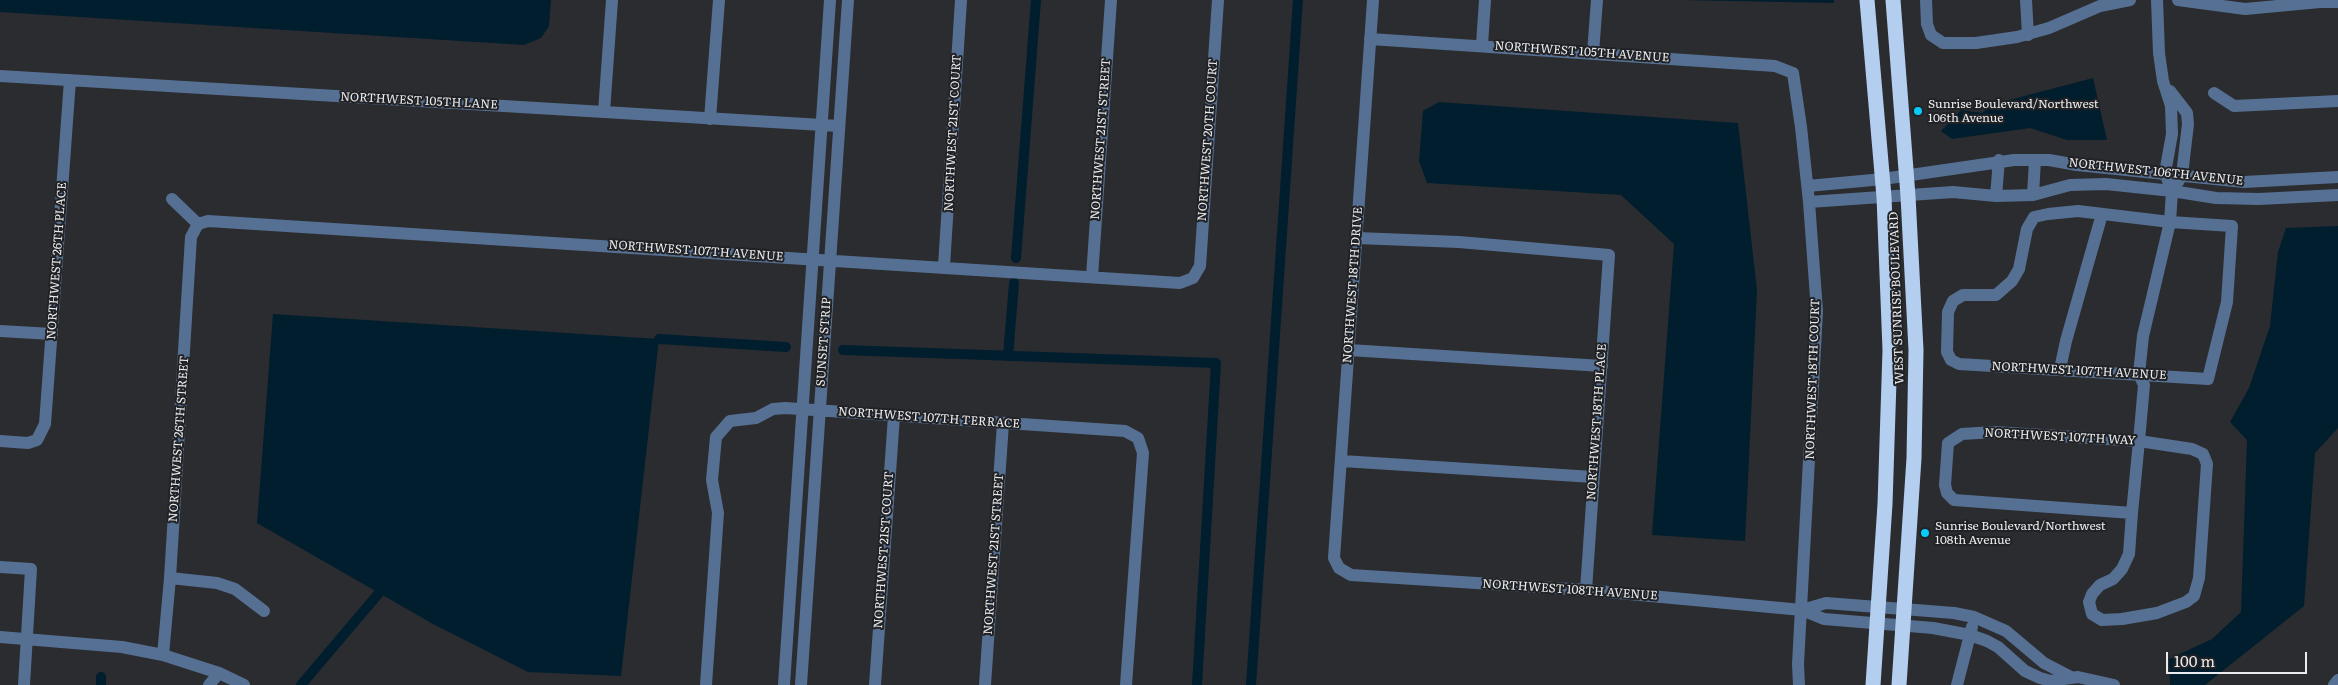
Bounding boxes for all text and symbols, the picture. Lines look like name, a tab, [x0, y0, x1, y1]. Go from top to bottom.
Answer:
street label: NORTHWEST 105TH AVENUE	[1494, 39, 1670, 65]
street label: NORTHWEST 21ST COURT	[942, 54, 964, 212]
street label: NORTHWEST 21ST STREET	[1088, 58, 1114, 220]
street label: NORTHWEST 20TH COURT	[1195, 58, 1221, 222]
street label: NORTHWEST 105TH LANE	[340, 90, 498, 112]
place label: Sunrise Boulevard/Northwest 106th Avenue	[1928, 97, 2099, 125]
marker: Sunrise Boulevard/Northwest 106th Avenue	[1912, 105, 1924, 117]
street label: NORTHWEST 106TH AVENUE	[2068, 156, 2244, 188]
street label: NORTHWEST 26TH PLACE	[44, 182, 70, 340]
street label: NORTHWEST 18TH DRIVE	[1340, 206, 1366, 364]
street label: WEST SUNRISE BOULEVARD	[1887, 211, 1907, 385]
street label: NORTHWEST 107TH AVENUE	[608, 238, 784, 264]
street label: SUNSET STRIP	[814, 297, 834, 387]
street label: NORTHWEST 18TH COURT	[1803, 298, 1823, 460]
street label: NORTHWEST 18TH PLACE	[1584, 343, 1610, 501]
street label: NORTHWEST 26TH STREET	[166, 355, 192, 523]
street label: NORTHWEST 107TH AVENUE	[1991, 359, 2167, 383]
street label: NORTHWEST 107TH TERRACE	[838, 404, 1020, 432]
street label: NORTHWEST 107TH WAY	[1984, 426, 2136, 448]
street label: NORTHWEST 21ST COURT	[871, 471, 897, 629]
street label: NORTHWEST 21ST STREET	[981, 473, 1007, 635]
place label: Sunrise Boulevard/Northwest 108th Avenue	[1935, 519, 2106, 547]
marker: Sunrise Boulevard/Northwest 108th Avenue	[1919, 527, 1931, 539]
street label: NORTHWEST 108TH AVENUE	[1482, 577, 1658, 603]
scale bar	[2168, 642, 2309, 674]
text: 100 m	[2174, 649, 2215, 672]

